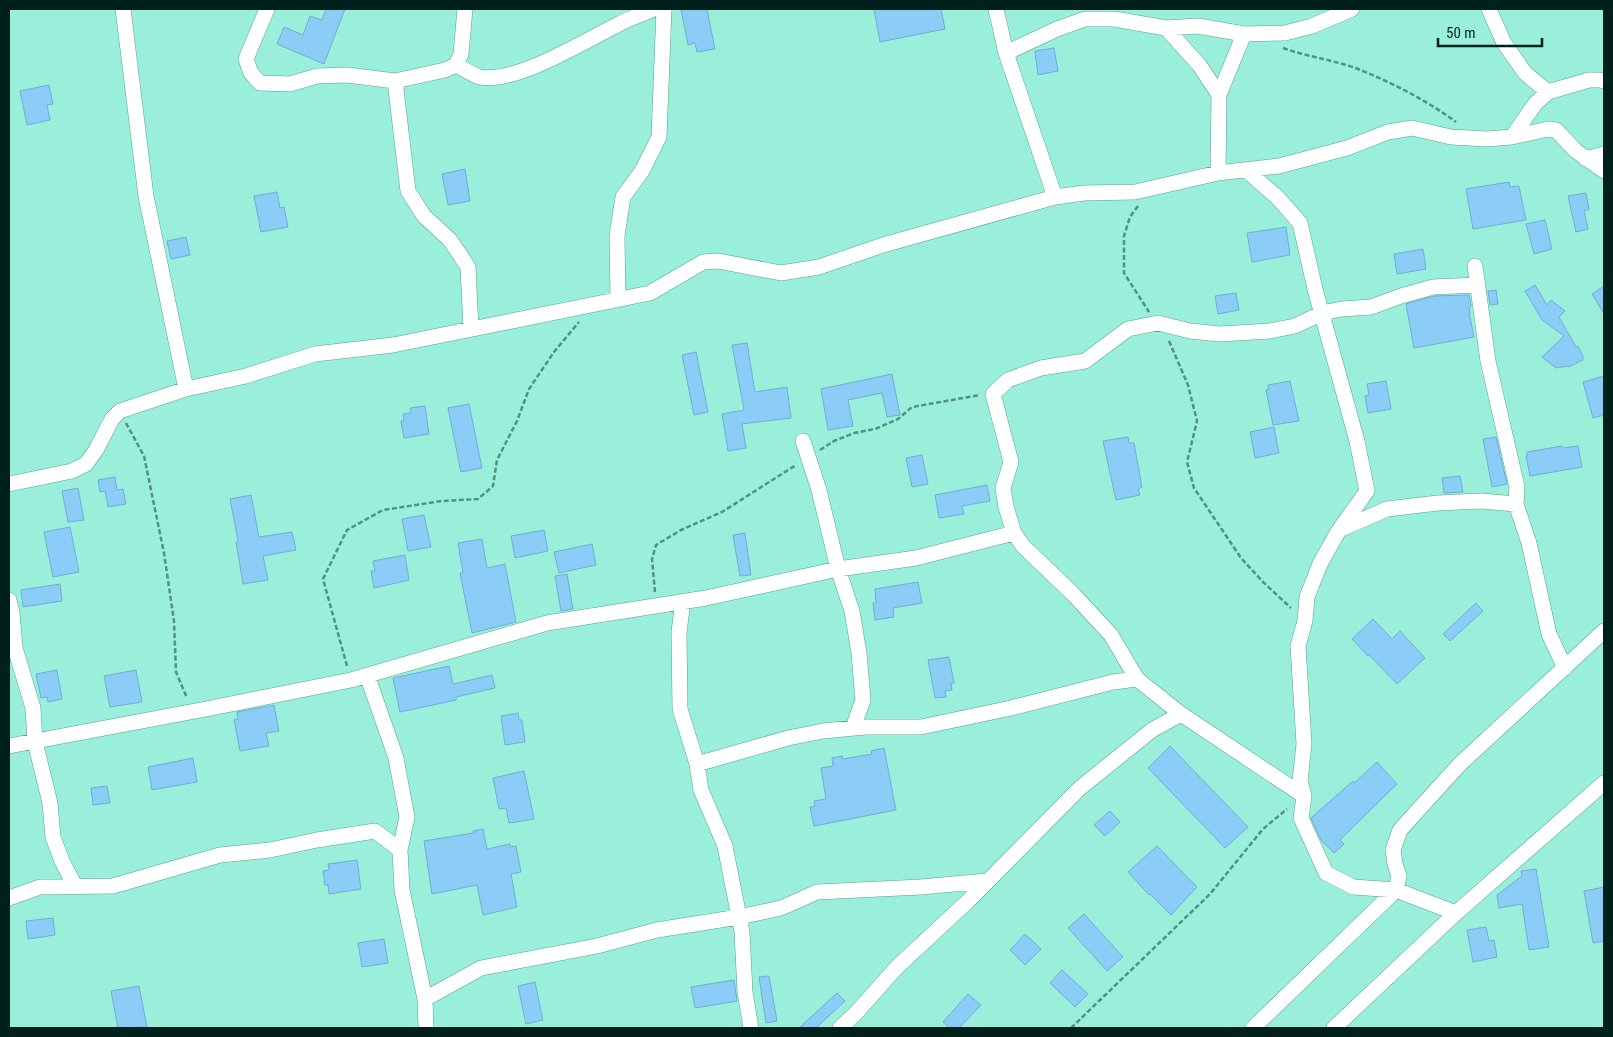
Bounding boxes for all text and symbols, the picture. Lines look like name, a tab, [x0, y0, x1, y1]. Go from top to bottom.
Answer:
scale bar	[1438, 15, 1542, 47]
text: 50 m	[1446, 24, 1476, 42]

